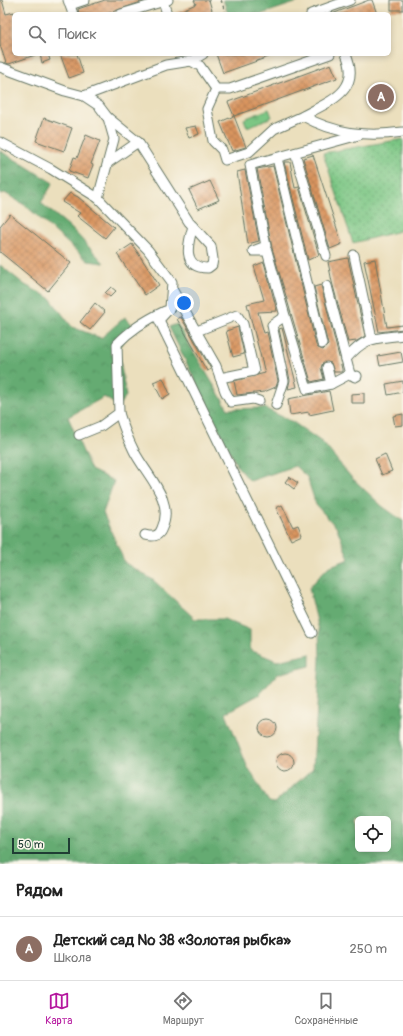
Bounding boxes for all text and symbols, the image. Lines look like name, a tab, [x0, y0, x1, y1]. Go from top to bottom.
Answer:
search box	[12, 12, 391, 56]
icon: search	[26, 23, 48, 45]
text: Поиск	[58, 25, 97, 44]
pin: A	[368, 82, 394, 112]
your location	[174, 293, 194, 313]
map controls	[355, 816, 391, 852]
button: locate	[355, 816, 391, 852]
scale bar	[12, 836, 70, 855]
text: 50 m	[18, 838, 44, 851]
text: Рядом	[16, 880, 63, 901]
text: Детский сад № 38 «Золотая рыбка»	[54, 931, 291, 950]
text: A	[25, 941, 33, 957]
text: 250 m	[349, 941, 387, 957]
text: Школа	[54, 950, 91, 966]
tab: Карта	[45, 990, 72, 1027]
tab: Маршрут	[163, 990, 204, 1027]
tab: Сохранённые	[294, 990, 358, 1027]

